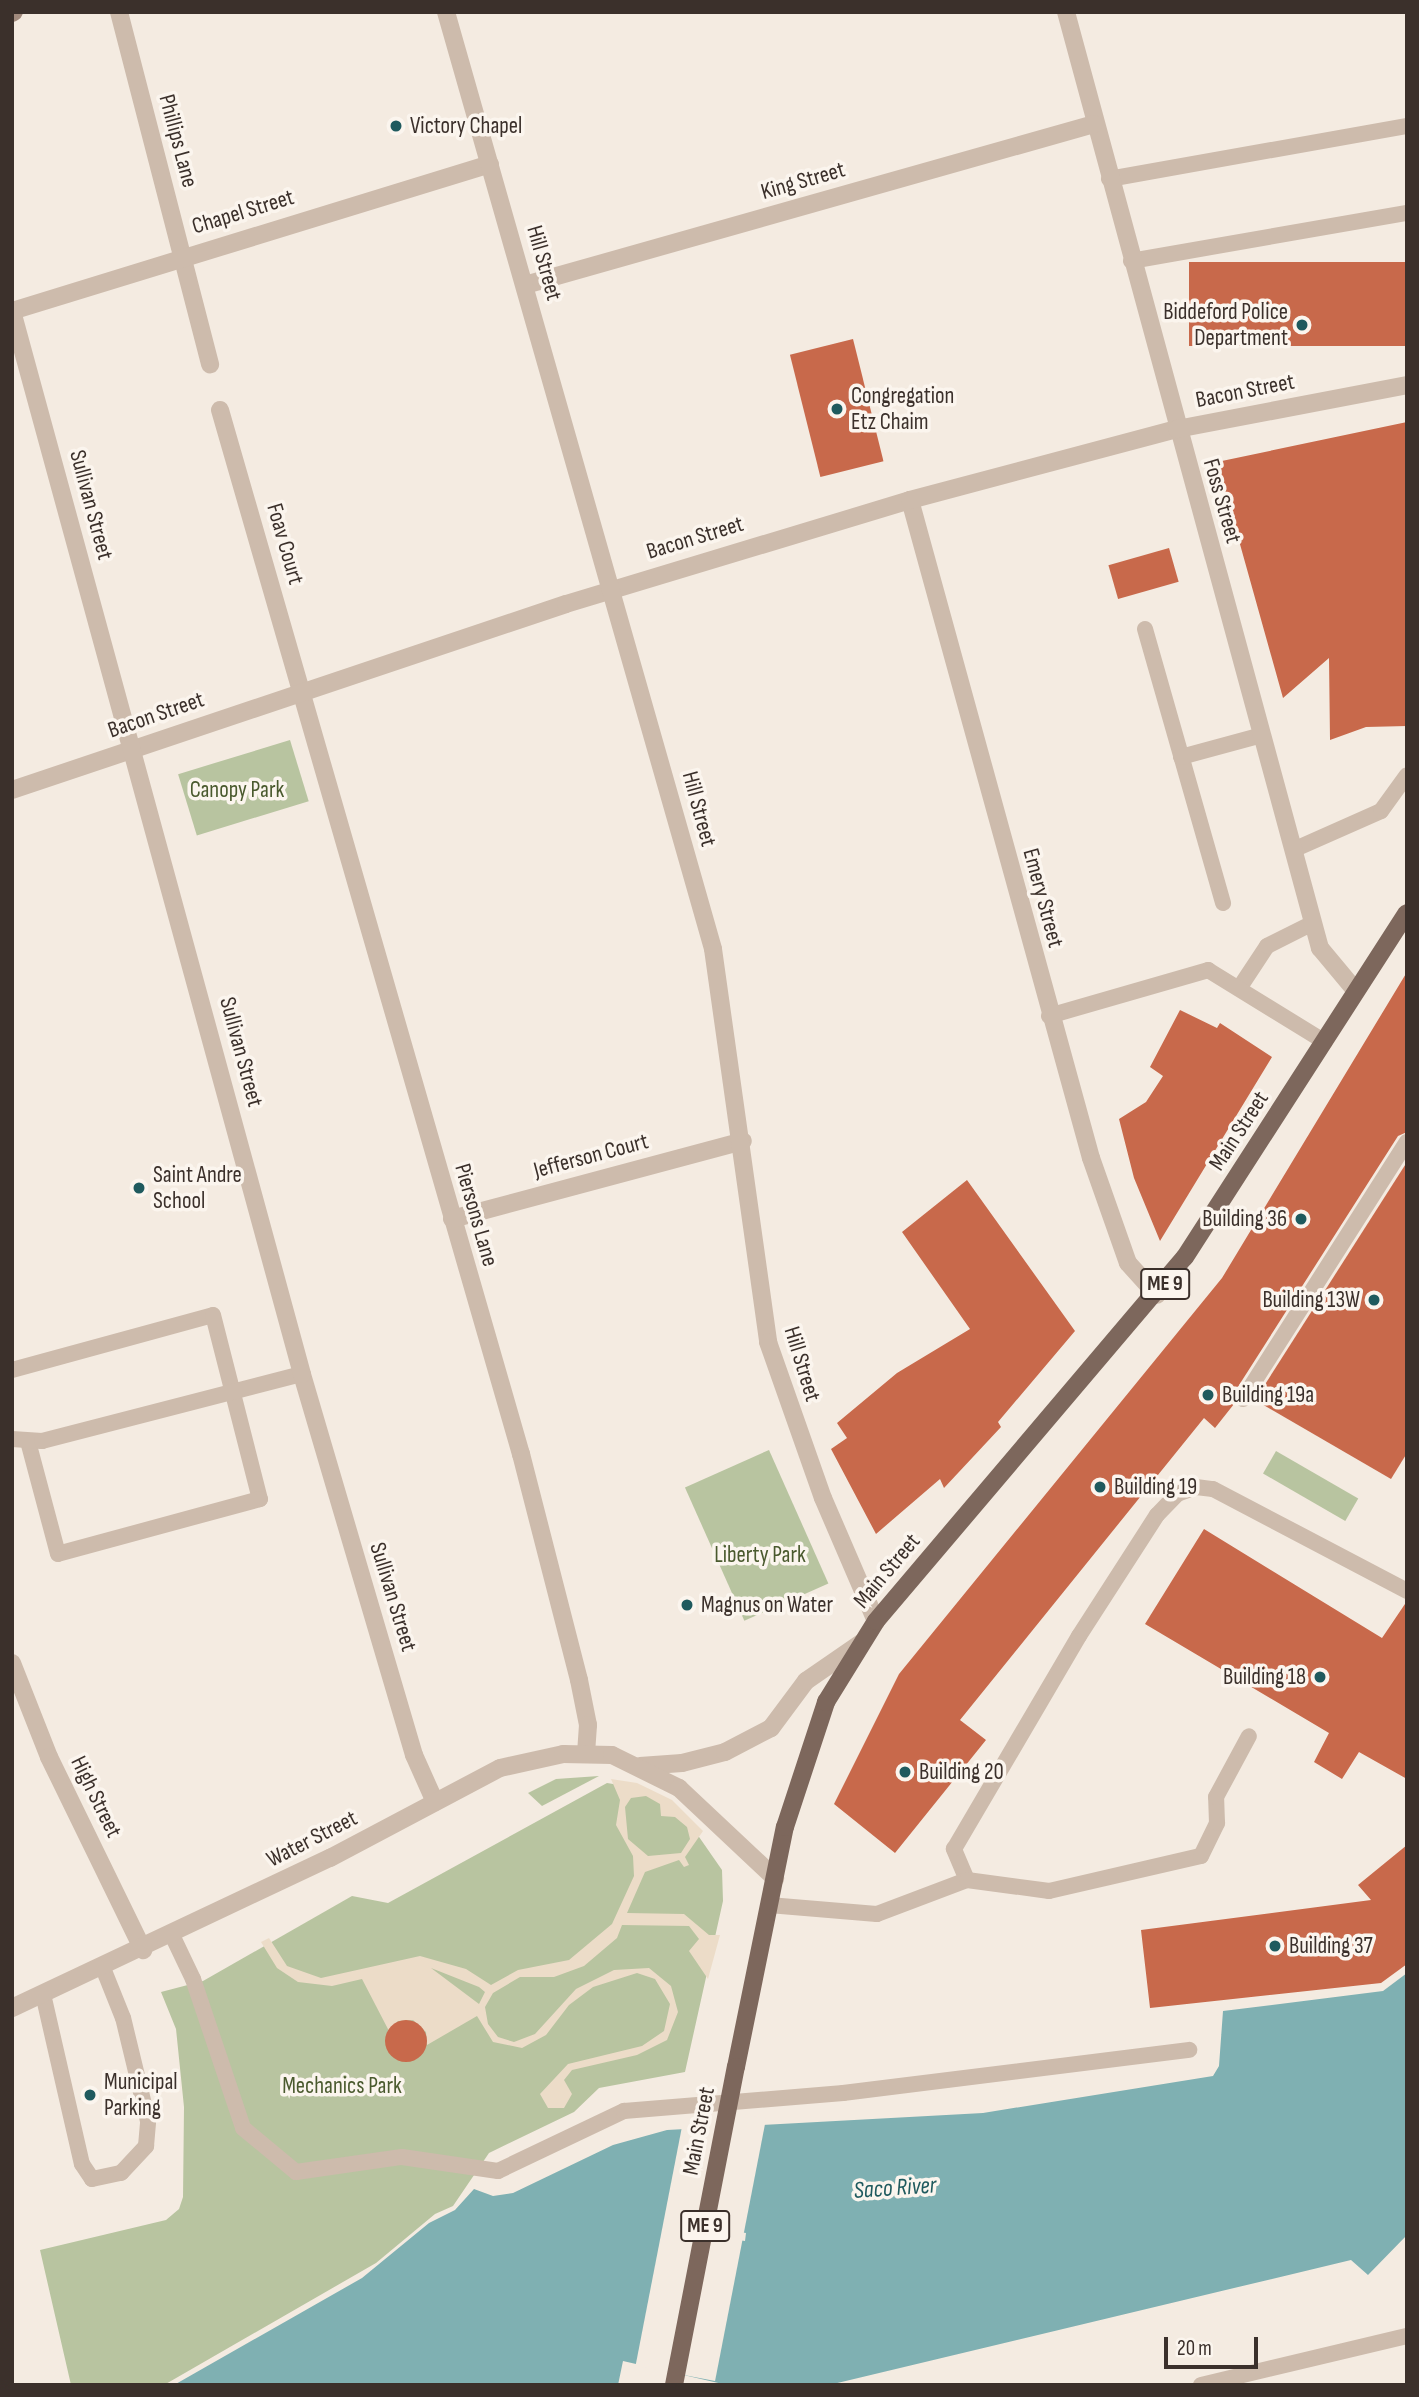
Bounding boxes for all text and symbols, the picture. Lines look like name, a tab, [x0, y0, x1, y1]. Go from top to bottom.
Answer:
street label: Phillips Lane	[152, 92, 204, 190]
place label: Victory Chapel	[410, 112, 522, 140]
marker: Victory Chapel	[388, 118, 404, 134]
street label: King Street	[758, 156, 848, 206]
street label: Chapel Street	[189, 183, 297, 241]
street label: Hill Street	[520, 222, 568, 304]
place label: Biddeford Police Department	[1163, 298, 1288, 352]
marker: Biddeford Police Department	[1294, 317, 1310, 333]
street label: Bacon Street	[1193, 368, 1297, 414]
place label: Congregation Etz Chaim	[851, 382, 954, 436]
marker: Congregation Etz Chaim	[829, 401, 845, 417]
street label: Sullivan Street	[63, 447, 119, 563]
street label: Foss Street	[1197, 456, 1247, 546]
street label: Foav Court	[260, 500, 310, 588]
street label: Bacon Street	[643, 510, 747, 566]
street label: Bacon Street	[104, 686, 208, 744]
street label: Hill Street	[676, 768, 722, 850]
park label: Canopy Park	[190, 776, 284, 804]
street label: Emery Street	[1017, 845, 1069, 951]
street label: Sullivan Street	[213, 994, 269, 1110]
street label: Main Street	[1203, 1086, 1275, 1176]
street label: Jefferson Court	[531, 1127, 651, 1185]
street label: Piersons Lane	[448, 1160, 504, 1270]
place label: Saint Andre School	[153, 1161, 242, 1215]
marker: Saint Andre School	[131, 1180, 147, 1196]
place label: Building 36	[1202, 1205, 1287, 1233]
marker: Building 36	[1293, 1211, 1309, 1227]
road number: ME 9	[1139, 1266, 1191, 1302]
place label: Building 13W	[1262, 1286, 1360, 1314]
marker: Building 13W	[1366, 1292, 1382, 1308]
street label: Hill Street	[778, 1323, 826, 1405]
place label: Building 19a	[1222, 1381, 1314, 1409]
marker: Building 19a	[1200, 1387, 1216, 1403]
place label: Building 19	[1114, 1473, 1197, 1501]
marker: Building 19	[1092, 1479, 1108, 1495]
street label: Main Street	[848, 1528, 926, 1614]
street label: Sullivan Street	[363, 1539, 423, 1655]
park label: Liberty Park	[714, 1541, 806, 1569]
place label: Magnus on Water	[701, 1591, 833, 1619]
marker: Magnus on Water	[679, 1597, 695, 1613]
place label: Building 18	[1223, 1663, 1306, 1691]
marker: Building 18	[1312, 1669, 1328, 1685]
street label: High Street	[64, 1752, 128, 1842]
place label: Building 20	[919, 1758, 1004, 1786]
marker: Building 20	[897, 1764, 913, 1780]
street label: Water Street	[262, 1804, 362, 1874]
place label: Building 37	[1289, 1932, 1373, 1960]
marker: Building 37	[1267, 1938, 1283, 1954]
place label: Municipal Parking	[104, 2068, 178, 2122]
park label: Mechanics Park	[282, 2072, 402, 2100]
street label: Main Street	[677, 2085, 721, 2177]
marker: Municipal Parking	[82, 2087, 98, 2103]
water label: Saco River	[853, 2171, 937, 2205]
road number: ME 9	[679, 2208, 731, 2244]
scale bar	[1167, 2324, 1262, 2368]
text: 20 m	[1177, 2336, 1212, 2361]

